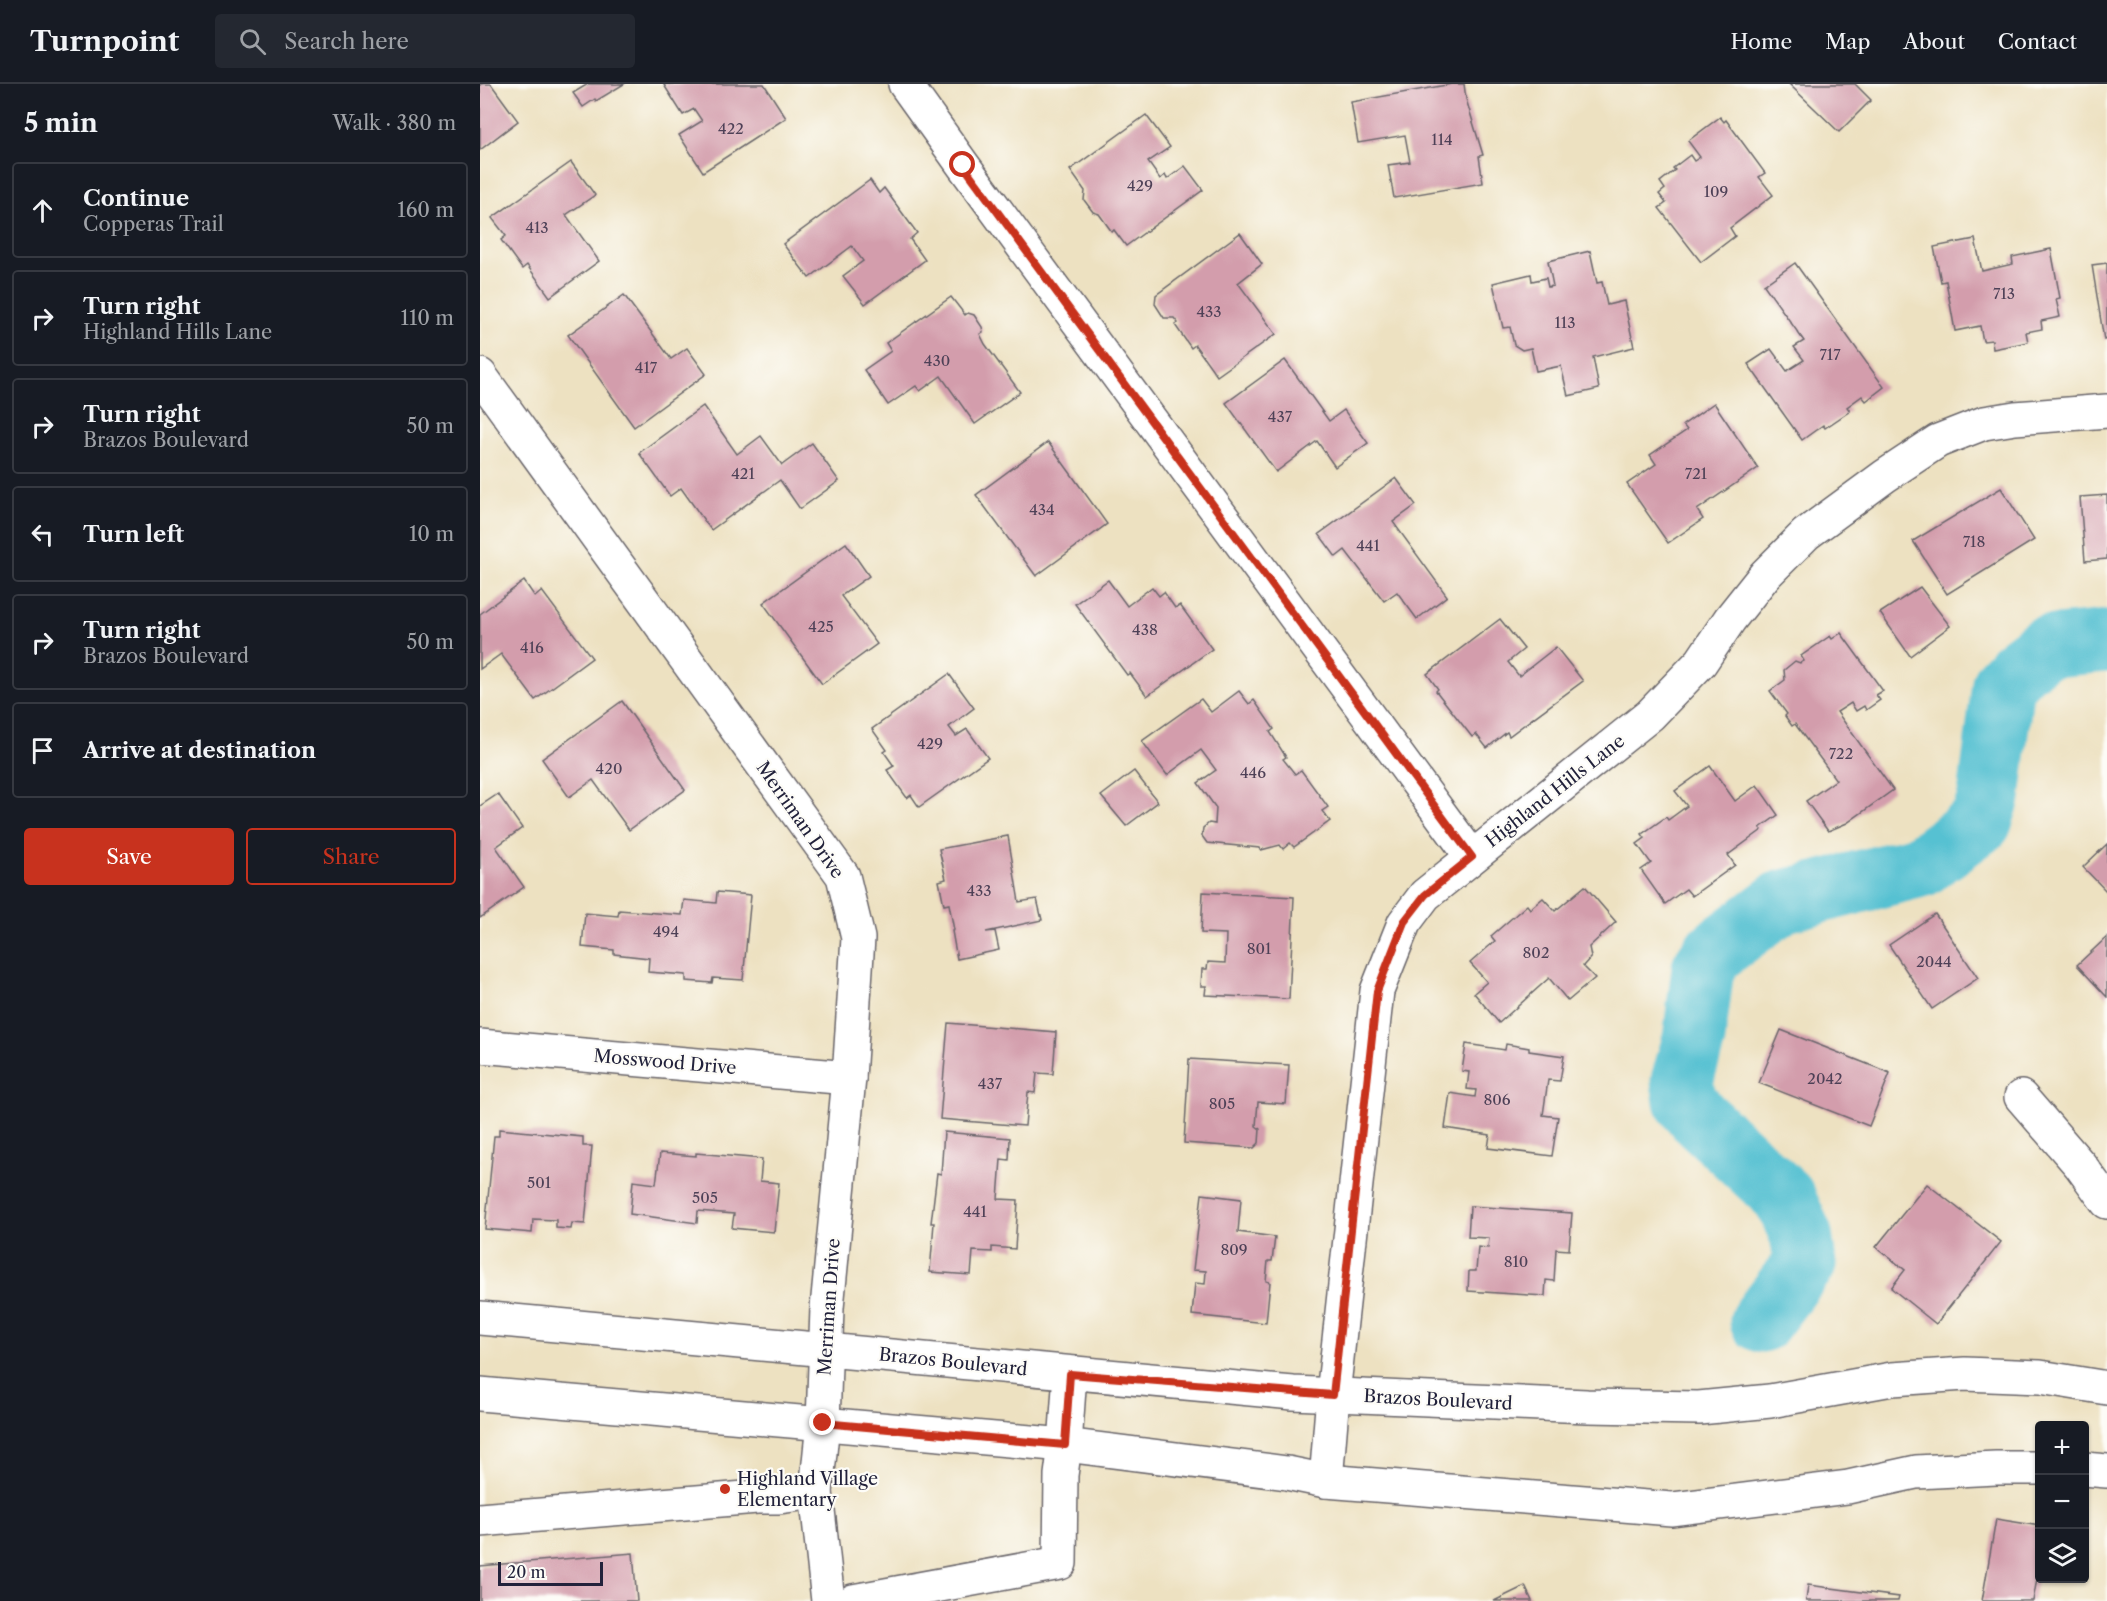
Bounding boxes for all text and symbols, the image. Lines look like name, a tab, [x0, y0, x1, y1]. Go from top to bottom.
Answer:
search box	[215, 14, 635, 68]
text: Turnpoint	[30, 24, 179, 58]
icon: search	[236, 25, 269, 58]
text: Search here	[284, 28, 409, 55]
text: Home	[1731, 29, 1792, 54]
text: Map	[1825, 29, 1870, 54]
text: About	[1903, 29, 1965, 54]
text: Contact	[1998, 29, 2077, 54]
text: 5 min	[24, 107, 98, 139]
text: Walk · 380 m	[332, 111, 456, 135]
house number: 422	[718, 119, 744, 138]
house number: 114	[1431, 130, 1453, 149]
route start	[949, 151, 975, 177]
house number: 429	[1127, 176, 1153, 195]
house number: 109	[1704, 182, 1728, 201]
text: Continue	[83, 185, 189, 212]
icon: ahead	[26, 194, 59, 227]
text: 160 m	[397, 198, 454, 222]
text: Copperas Trail	[83, 212, 224, 236]
house number: 413	[525, 218, 549, 237]
house number: 713	[1993, 284, 2015, 303]
text: Turn right	[83, 293, 201, 320]
icon: right	[26, 302, 59, 335]
house number: 433	[1196, 302, 1222, 321]
text: 110 m	[401, 306, 454, 330]
house number: 113	[1555, 313, 1575, 332]
text: Highland Hills Lane	[83, 320, 272, 344]
house number: 717	[1819, 345, 1841, 364]
house number: 430	[924, 351, 950, 370]
house number: 417	[635, 358, 658, 377]
text: Turn right	[83, 401, 201, 428]
house number: 437	[1268, 407, 1293, 426]
icon: right	[26, 410, 59, 443]
text: 50 m	[407, 414, 454, 438]
text: Brazos Boulevard	[83, 428, 249, 452]
house number: 421	[731, 464, 755, 483]
house number: 721	[1685, 464, 1708, 483]
house number: 434	[1029, 500, 1055, 519]
icon: left	[26, 518, 59, 551]
text: Turn left	[83, 521, 184, 548]
text: 10 m	[409, 522, 454, 546]
house number: 718	[1963, 532, 1985, 551]
house number: 441	[1356, 536, 1381, 555]
text: Turn right	[83, 617, 201, 644]
house number: 425	[808, 617, 834, 636]
house number: 438	[1132, 620, 1158, 639]
icon: right	[26, 626, 59, 659]
text: 50 m	[407, 630, 454, 654]
house number: 416	[520, 638, 544, 657]
text: Brazos Boulevard	[83, 644, 249, 668]
street label: Highland Hills Lane	[1481, 730, 1629, 852]
icon: arrive	[26, 734, 59, 767]
house number: 429	[917, 734, 943, 753]
text: Arrive at destination	[83, 737, 316, 764]
house number: 722	[1829, 744, 1853, 763]
street label: Merriman Drive	[752, 757, 848, 883]
house number: 420	[596, 759, 622, 778]
house number: 446	[1240, 763, 1266, 782]
button: Save	[24, 828, 234, 885]
button: Share	[246, 828, 456, 885]
house number: 433	[966, 881, 992, 900]
house number: 494	[653, 922, 679, 941]
house number: 801	[1247, 939, 1272, 958]
house number: 802	[1522, 943, 1550, 962]
house number: 2044	[1916, 952, 1952, 971]
street label: Mosswood Drive	[593, 1045, 737, 1079]
house number: 2042	[1807, 1069, 1843, 1088]
house number: 437	[978, 1074, 1003, 1093]
house number: 806	[1483, 1090, 1511, 1109]
house number: 805	[1209, 1094, 1235, 1113]
house number: 501	[527, 1173, 552, 1192]
house number: 505	[692, 1188, 718, 1207]
house number: 441	[963, 1202, 988, 1221]
street label: Merriman Drive	[813, 1238, 845, 1376]
house number: 809	[1220, 1240, 1248, 1259]
house number: 810	[1504, 1252, 1528, 1271]
street label: Brazos Boulevard	[878, 1343, 1028, 1381]
street label: Brazos Boulevard	[1363, 1385, 1513, 1415]
route end	[809, 1409, 835, 1435]
map controls	[2035, 1421, 2089, 1583]
button: +	[2035, 1421, 2089, 1475]
place label: Highland Village Elementary	[737, 1468, 878, 1511]
button: −	[2035, 1475, 2089, 1529]
marker: Highland Village Elementary	[718, 1482, 732, 1496]
button: layers	[2035, 1529, 2089, 1583]
scale bar	[498, 1559, 603, 1586]
text: 20 m	[507, 1562, 546, 1582]

